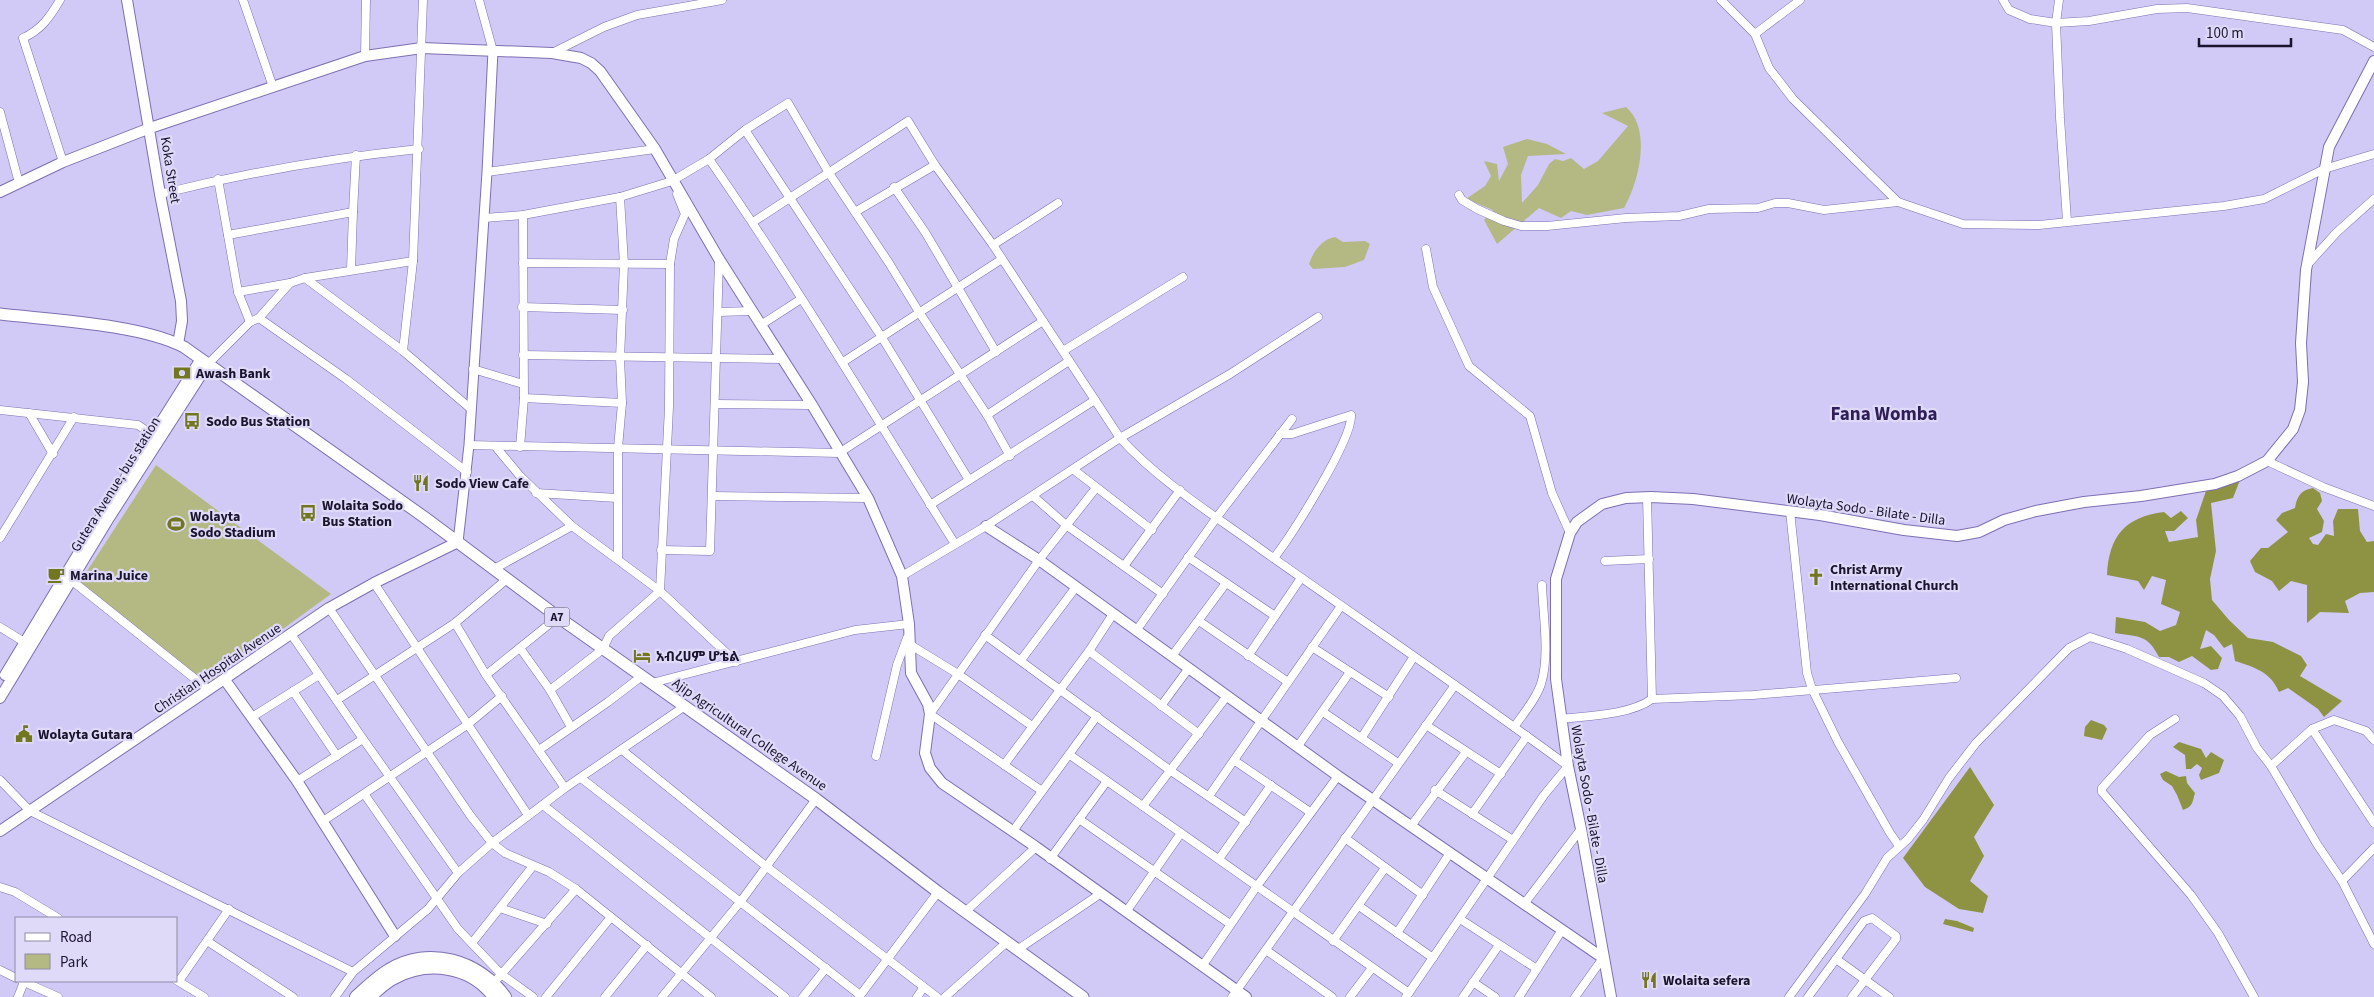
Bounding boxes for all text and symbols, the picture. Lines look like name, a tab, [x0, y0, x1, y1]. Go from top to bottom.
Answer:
scale bar	[2199, 15, 2292, 47]
text: 100 m	[2206, 23, 2244, 44]
street label: Koka Street	[155, 135, 185, 205]
bank icon: Awash Bank	[172, 363, 192, 383]
place label: Awash Bank	[195, 364, 271, 384]
district label: Fana Womba	[1831, 401, 1937, 428]
bus stop icon: Sodo Bus Station	[182, 411, 202, 431]
place label: Sodo Bus Station	[206, 412, 310, 432]
street label: Gutera Avenue, bus station	[66, 413, 166, 556]
restaurant icon: Sodo View Cafe	[411, 473, 431, 493]
place label: Sodo View Cafe	[435, 474, 529, 494]
street label: Wolayta Sodo - Bilate - Dilla	[1785, 489, 1947, 531]
place label: Wolaita Sodo Bus Station	[322, 496, 403, 532]
bus stop icon: Wolaita Sodo Bus Station	[298, 503, 318, 523]
place label: Wolayta Sodo Stadium	[190, 507, 276, 543]
sports icon: Wolayta Sodo Stadium	[166, 514, 186, 534]
place label: Christ Army International Church	[1830, 560, 1959, 596]
cafe icon: Marina Juice	[46, 565, 66, 585]
place label: Marina Juice	[70, 566, 148, 586]
church icon: Christ Army International Church	[1806, 567, 1826, 587]
road number: A7	[544, 608, 570, 626]
street label: Christian Hospital Avenue	[150, 619, 285, 719]
hotel icon: አብረሀም ሆቴል	[632, 646, 652, 666]
place label: አብረሀም ሆቴል	[656, 647, 740, 667]
street label: Ajip Agricultural College Avenue	[668, 674, 831, 796]
public building icon: Wolayta Gutara	[14, 724, 34, 744]
street label: Wolayta Sodo - Bilate - Dilla	[1565, 724, 1613, 885]
place label: Wolayta Gutara	[38, 725, 133, 745]
legend	[15, 917, 178, 982]
text: Road	[60, 927, 92, 948]
text: Park	[60, 952, 89, 973]
restaurant icon: Wolaita sefera	[1639, 970, 1659, 990]
place label: Wolaita sefera	[1663, 971, 1750, 991]

